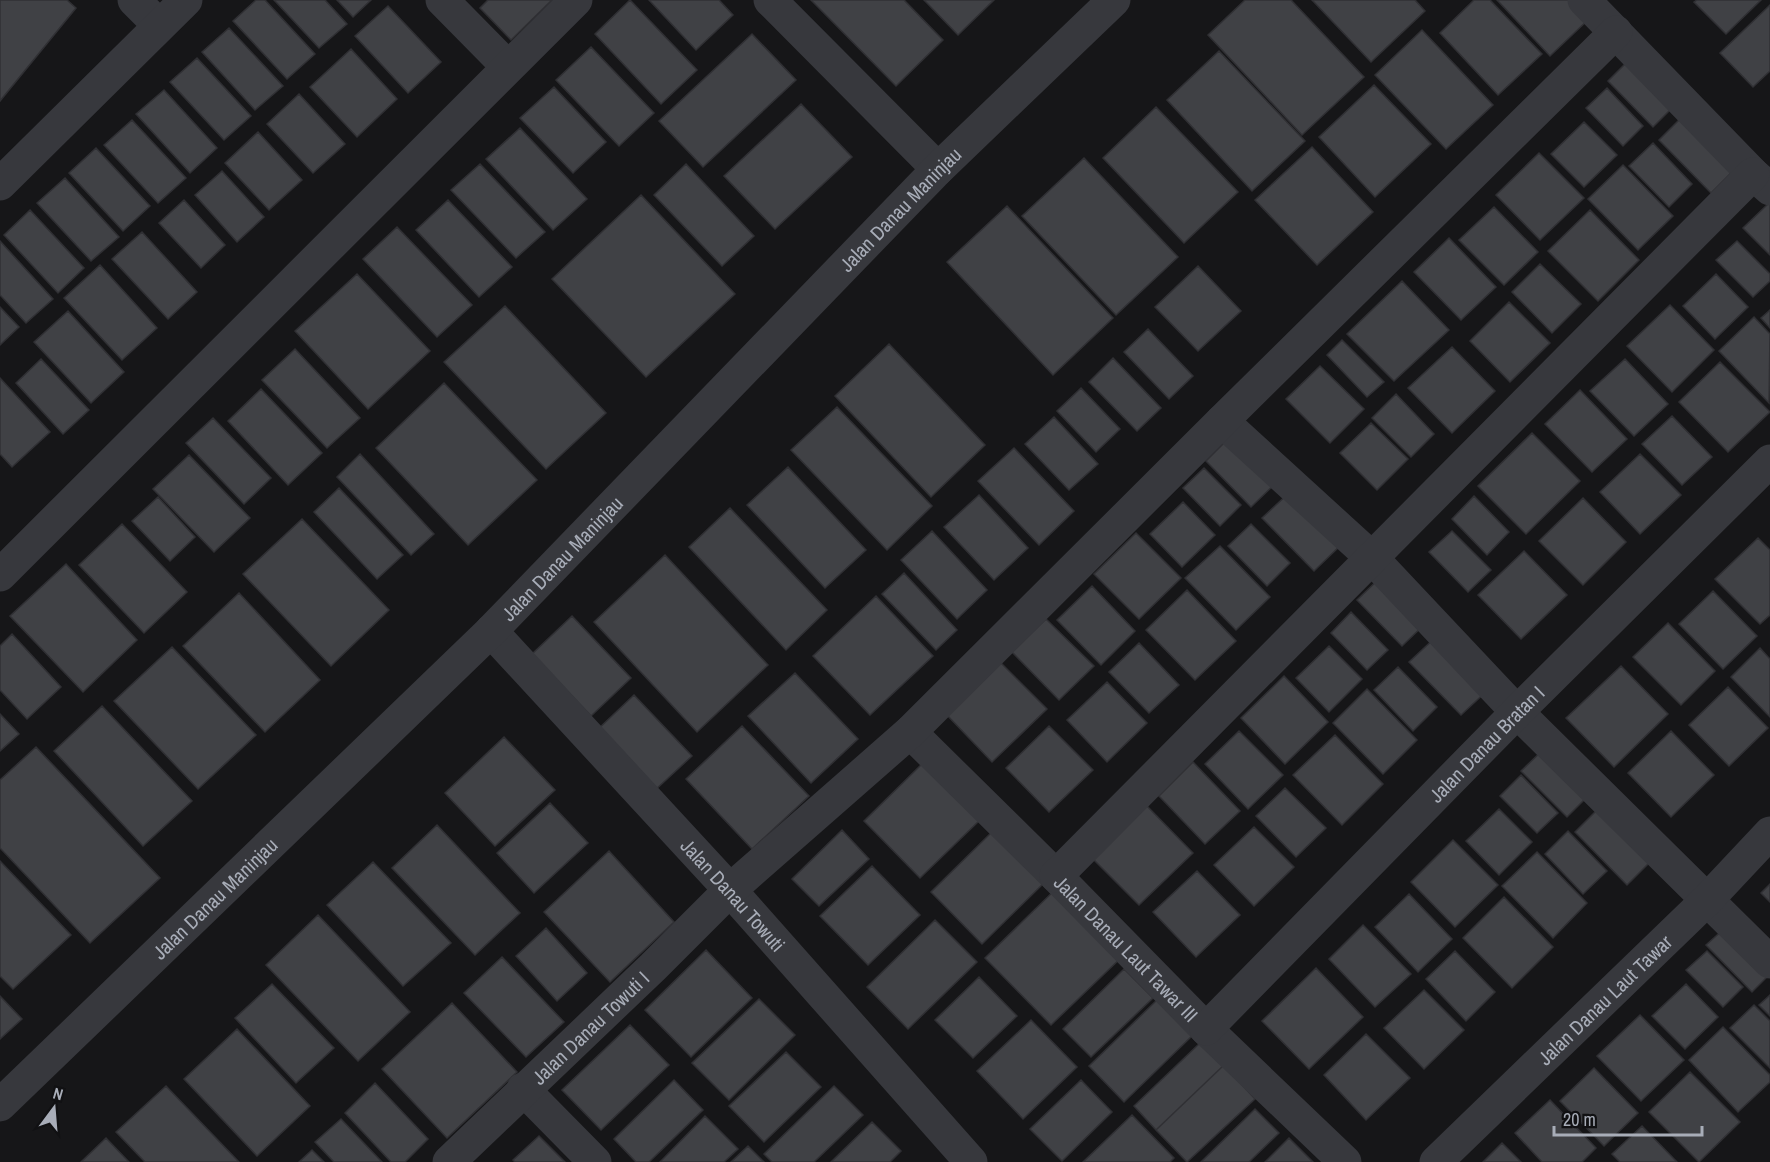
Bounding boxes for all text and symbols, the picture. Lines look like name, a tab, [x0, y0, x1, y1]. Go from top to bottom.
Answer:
street label: Jalan Danau Maninjau	[833, 141, 967, 277]
street label: Jalan Danau Maninjau	[495, 490, 628, 626]
street label: Jalan Danau Bratan I	[1423, 679, 1550, 808]
street label: Jalan Danau Maninjau	[146, 831, 283, 965]
street label: Jalan Danau Towuti	[675, 832, 791, 957]
street label: Jalan Danau Laut Tawar III	[1049, 869, 1205, 1027]
street label: Jalan Danau Laut Tawar	[1531, 928, 1678, 1071]
street label: Jalan Danau Towuti I	[525, 965, 655, 1090]
north arrow	[24, 1078, 84, 1138]
text: N	[51, 1082, 66, 1105]
scale bar	[1554, 1099, 1702, 1137]
text: 20 m	[1563, 1107, 1596, 1132]

